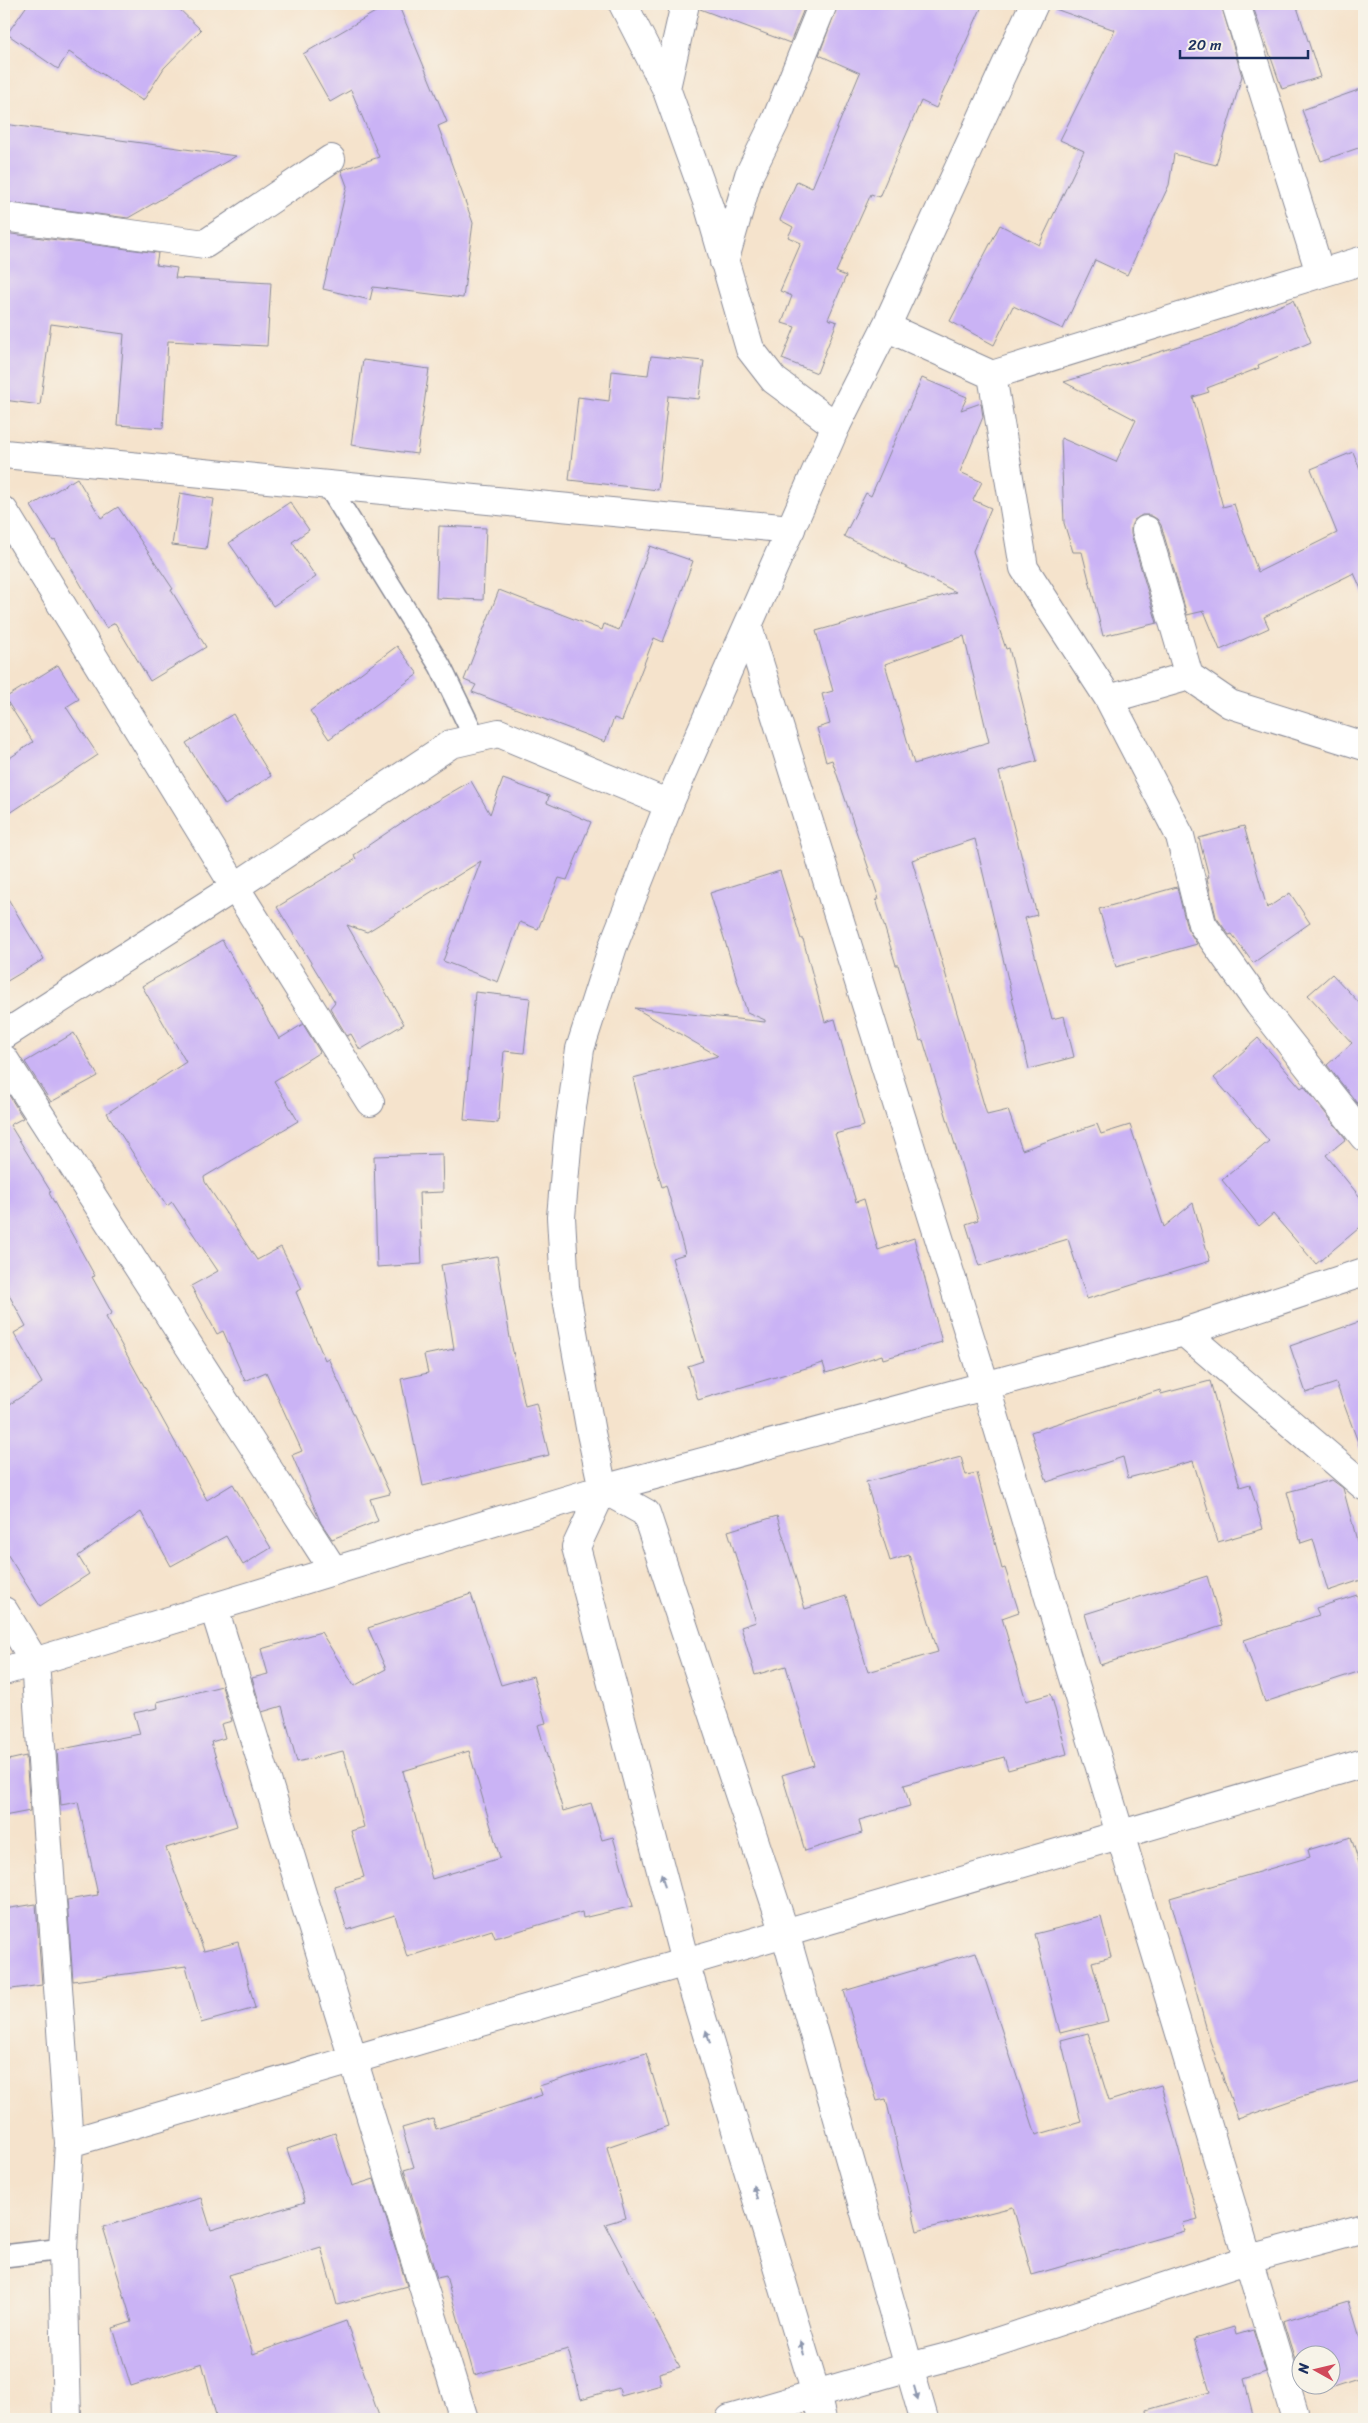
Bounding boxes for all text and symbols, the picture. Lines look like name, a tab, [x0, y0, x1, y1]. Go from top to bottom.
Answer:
scale bar	[1180, 28, 1308, 60]
text: 20 m	[1188, 32, 1222, 58]
one-way arrow	[659, 1873, 667, 1888]
one-way arrow	[703, 2029, 711, 2044]
one-way arrow	[750, 2184, 758, 2199]
one-way arrow	[798, 2340, 806, 2355]
north arrow	[1290, 2346, 1340, 2396]
text: N	[1290, 2361, 1317, 2376]
one-way arrow	[913, 2386, 921, 2401]

